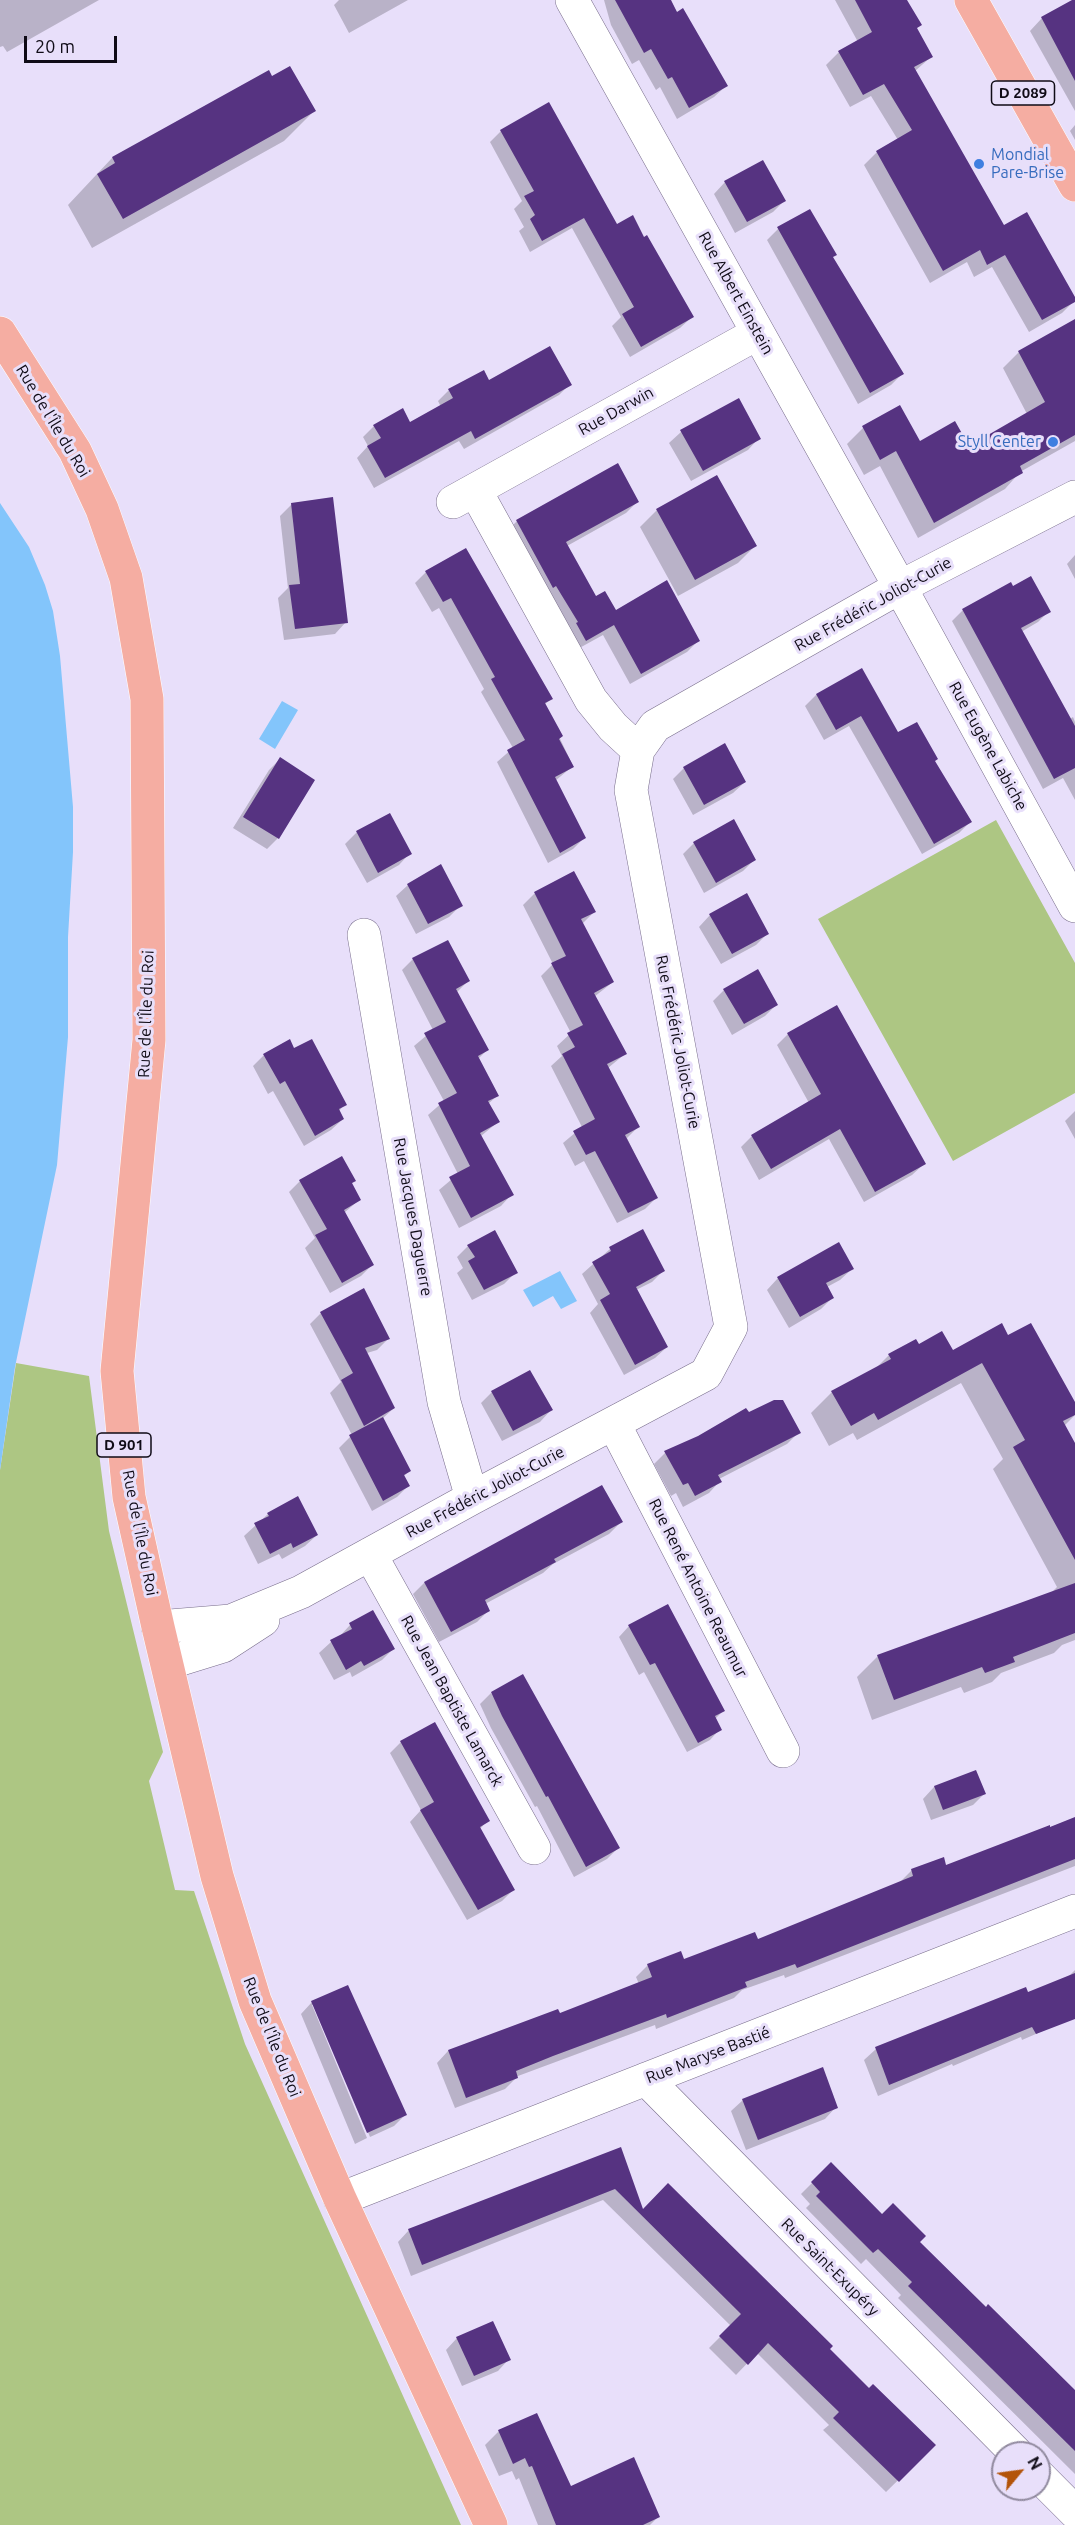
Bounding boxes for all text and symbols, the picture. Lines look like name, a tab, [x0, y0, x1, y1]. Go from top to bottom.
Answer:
scale bar	[27, 24, 120, 62]
text: 20 m	[35, 36, 75, 56]
road number: D 2089	[992, 81, 1054, 105]
place label: Mondial Pare-Brise	[991, 145, 1064, 183]
marker: Mondial Pare-Brise	[972, 157, 986, 171]
street label: Rue Albert Einstein	[694, 228, 778, 358]
street label: Rue de l'Île du Roi	[12, 361, 94, 481]
street label: Rue Darwin	[575, 382, 657, 440]
place label: Styll Center	[958, 432, 1041, 452]
marker: Styll Center	[1046, 435, 1060, 449]
street label: Rue Frédéric Joliot-Curie	[791, 553, 955, 655]
street label: Rue Eugène Labiche	[945, 678, 1031, 814]
street label: Rue de l'Île du Roi	[134, 950, 158, 1078]
street label: Rue Frédéric Joliot-Curie	[652, 953, 704, 1131]
street label: Rue Jacques Daguerre	[390, 1136, 436, 1298]
road number: D 901	[97, 1433, 151, 1457]
street label: Rue Frédéric Joliot-Curie	[403, 1442, 567, 1542]
street label: Rue de l'Île du Roi	[118, 1469, 162, 1597]
street label: Rue René Antoine Reaumur	[645, 1496, 751, 1680]
street label: Rue Jean Baptiste Lamarck	[397, 1612, 507, 1790]
street label: Rue de l'Île du Roi	[239, 1974, 305, 2100]
street label: Rue Maryse Bastié	[643, 2022, 773, 2088]
street label: Rue Saint-Exupéry	[777, 2214, 883, 2320]
north arrow	[991, 2441, 1051, 2501]
text: N	[1024, 2454, 1046, 2473]

